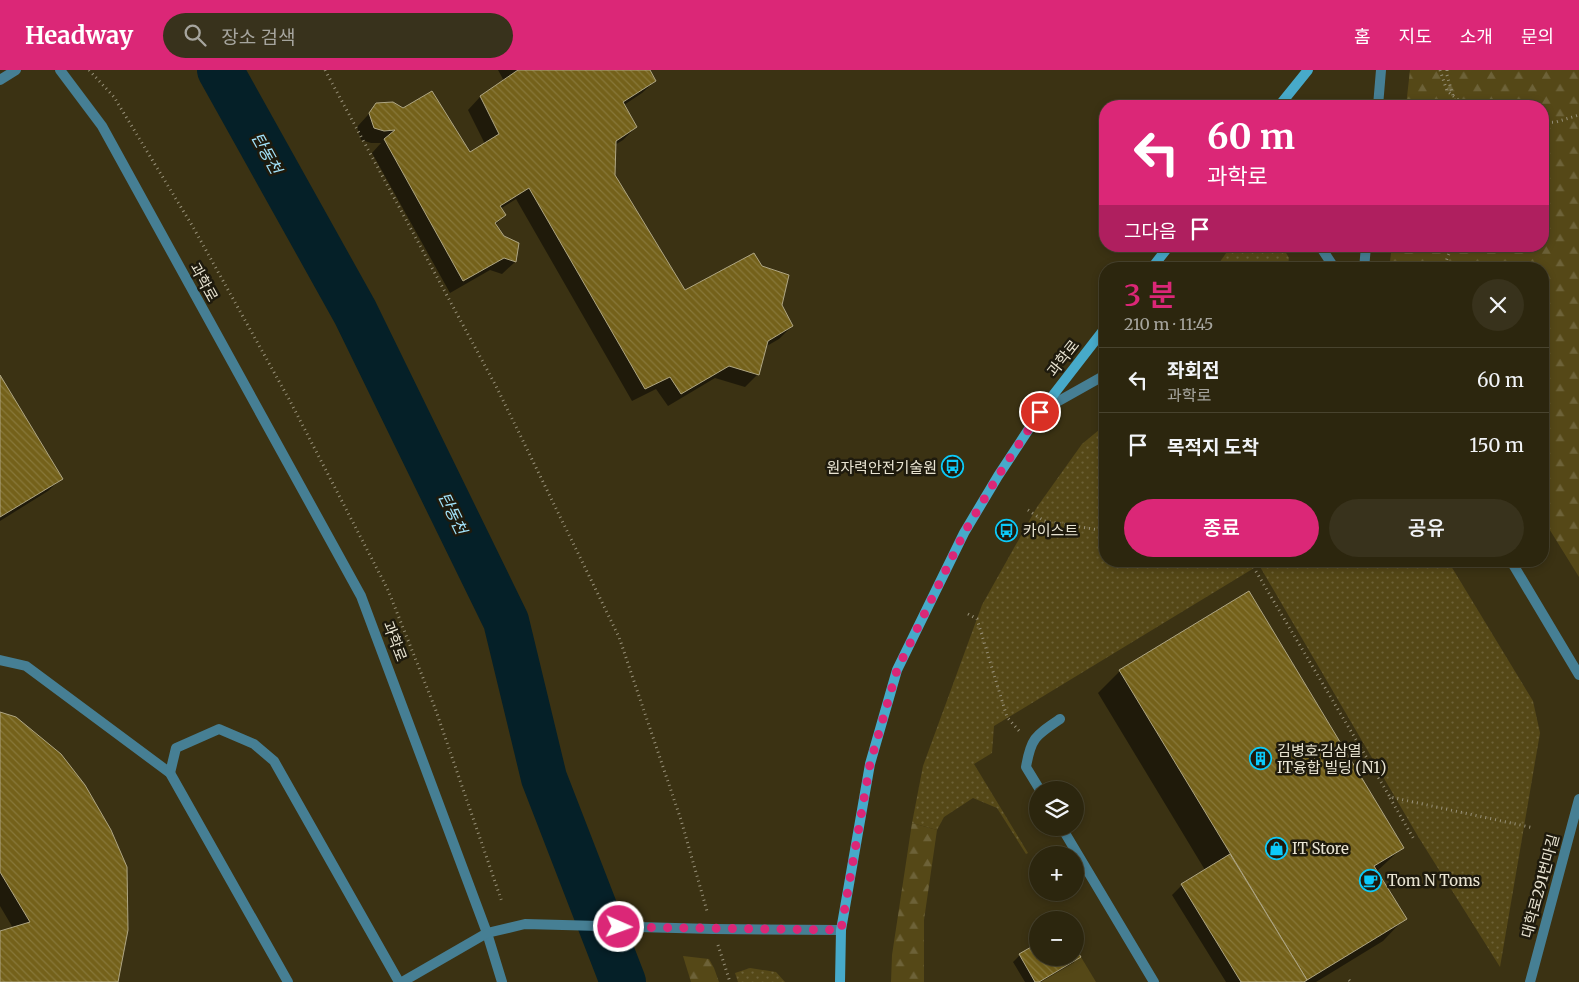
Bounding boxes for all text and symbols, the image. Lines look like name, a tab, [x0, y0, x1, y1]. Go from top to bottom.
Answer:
search box	[163, 13, 513, 58]
text: Headway	[25, 20, 133, 51]
icon: search	[181, 21, 209, 49]
text: 장소 검색	[221, 25, 296, 49]
text: 홈	[1354, 25, 1371, 48]
text: 지도	[1399, 25, 1432, 48]
text: 소개	[1460, 25, 1493, 48]
text: 문의	[1521, 25, 1554, 48]
text: 60 m	[1207, 115, 1295, 159]
icon: left	[1124, 120, 1189, 185]
water label: 탄동천	[248, 129, 288, 179]
text: 과학로	[1207, 162, 1268, 190]
icon: arrive	[1186, 215, 1214, 243]
text: 그다음	[1124, 219, 1176, 243]
street label: 과학로	[186, 259, 222, 305]
text: 3 분	[1124, 276, 1176, 314]
button: close	[1472, 279, 1524, 331]
text: 210 m · 11:45	[1124, 314, 1213, 334]
street label: 과학로	[1043, 336, 1083, 380]
text: 좌회전	[1167, 358, 1219, 382]
icon: left	[1124, 366, 1152, 394]
text: 60 m	[1477, 368, 1524, 392]
text: 과학로	[1167, 385, 1211, 405]
pin	[1019, 391, 1061, 433]
icon: arrive	[1026, 398, 1054, 426]
icon: arrive	[1124, 431, 1152, 459]
text: 150 m	[1470, 433, 1524, 457]
text: 목적지 도착	[1167, 435, 1259, 459]
bus stop icon: 원자력안전기술원	[941, 455, 965, 479]
place label: 원자력안전기술원	[827, 458, 937, 477]
water label: 탄동천	[434, 489, 473, 539]
button: 종료	[1124, 499, 1319, 557]
button: 공유	[1329, 499, 1524, 557]
bus stop icon: 카이스트	[995, 518, 1019, 542]
place label: 카이스트	[1023, 521, 1078, 540]
street label: 과학로	[379, 618, 411, 664]
place label: 김병호·김삼열 IT융합 빌딩 (N1)	[1277, 741, 1387, 777]
building icon: 김병호·김삼열 IT융합 빌딩 (N1)	[1249, 747, 1273, 771]
map controls	[1029, 781, 1084, 966]
button: layers	[1029, 781, 1084, 836]
street label: 대학로291번마길	[1517, 832, 1563, 940]
shop icon: IT Store	[1264, 836, 1288, 860]
place label: IT Store	[1292, 839, 1349, 858]
button: +	[1029, 846, 1084, 901]
cafe icon: Tom N Toms	[1359, 868, 1383, 892]
place label: Tom N Toms	[1387, 871, 1480, 890]
position arrow	[592, 900, 644, 952]
button: −	[1029, 911, 1084, 966]

